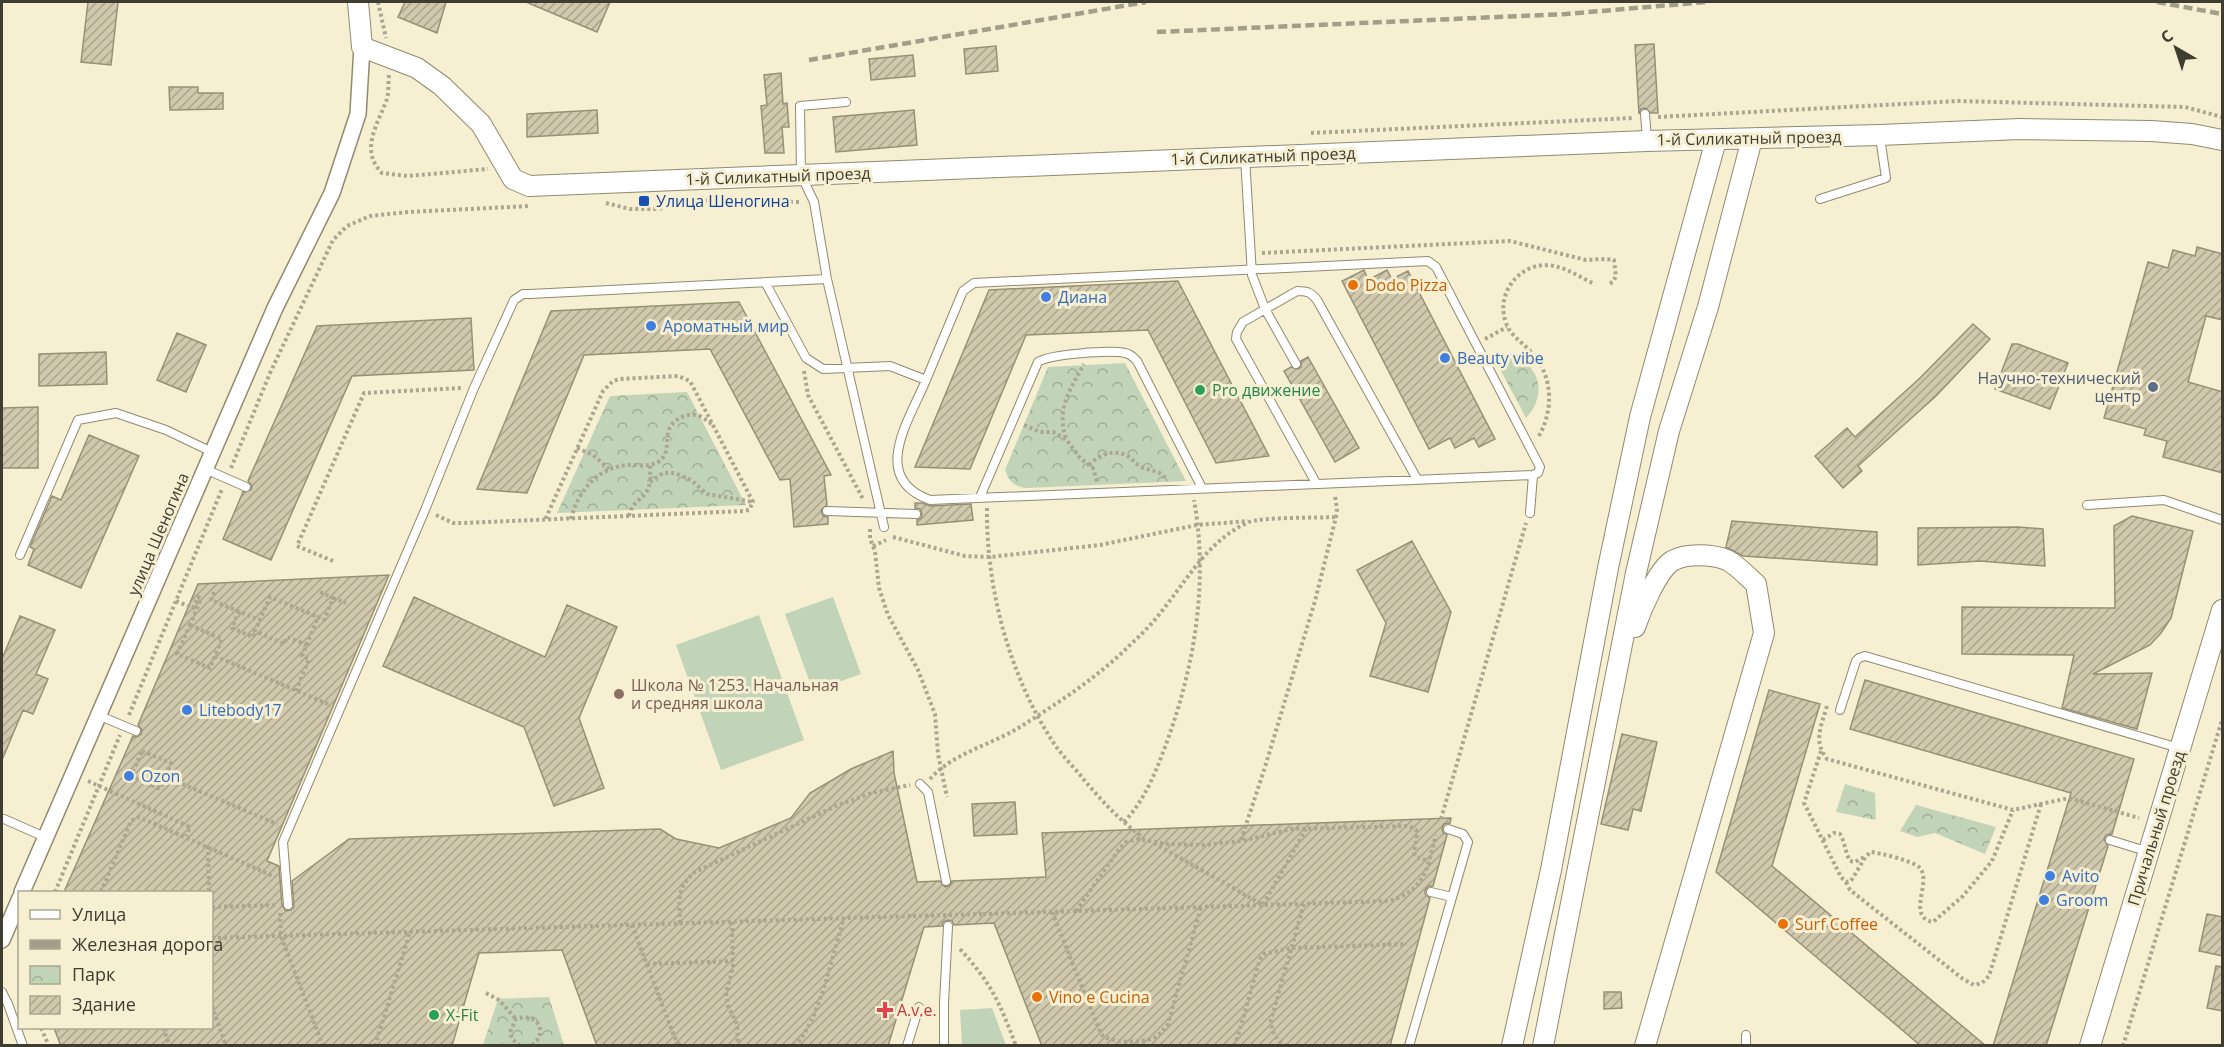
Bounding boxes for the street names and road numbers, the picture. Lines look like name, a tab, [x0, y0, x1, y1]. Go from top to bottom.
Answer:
street label: 1-й Силикатный проезд	[1656, 125, 1842, 151]
street label: 1-й Силикатный проезд	[1170, 142, 1356, 170]
street label: 1-й Силикатный проезд	[685, 162, 871, 190]
street label: улица Шеногина	[122, 469, 194, 599]
street label: Причальный проезд	[2122, 748, 2190, 908]

